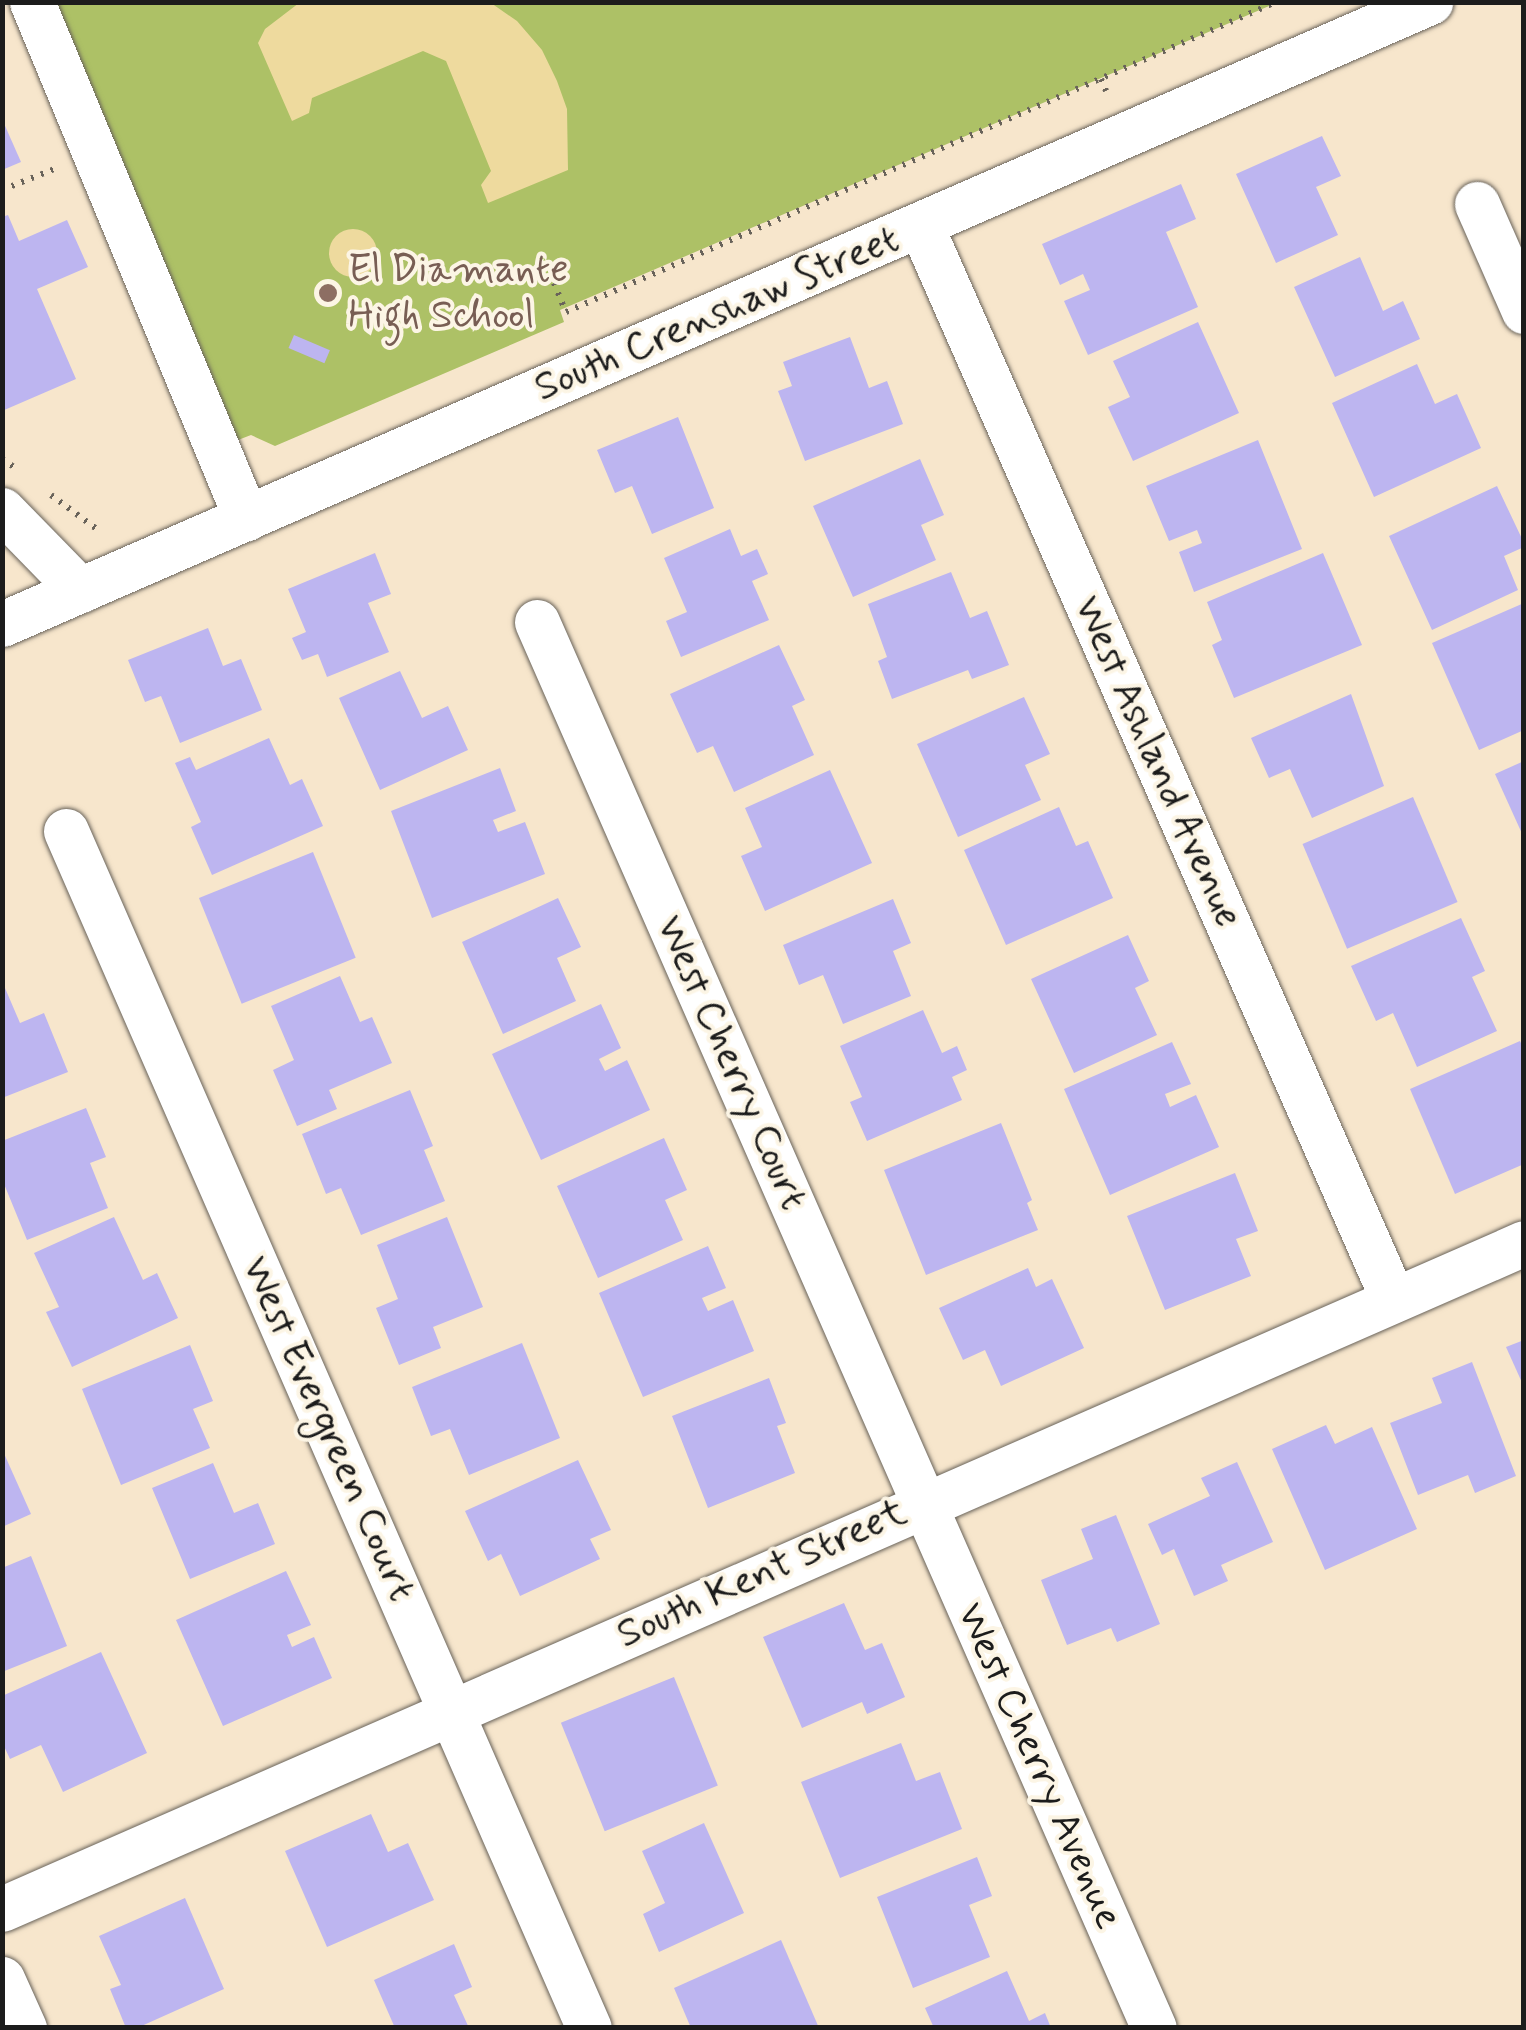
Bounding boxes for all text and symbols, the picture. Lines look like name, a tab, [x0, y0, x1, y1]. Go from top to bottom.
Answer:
street label: South Crenshaw Street	[524, 214, 910, 414]
place label: El Diamante High School	[348, 246, 583, 340]
marker: El Diamante High School	[317, 282, 339, 304]
street label: West Ashland Avenue	[1061, 587, 1253, 937]
street label: West Cherry Court	[643, 905, 819, 1221]
street label: West Evergreen Court	[231, 1250, 425, 1608]
street label: South Kent Street	[610, 1489, 914, 1659]
street label: West Cherry Avenue	[945, 1595, 1133, 1937]

